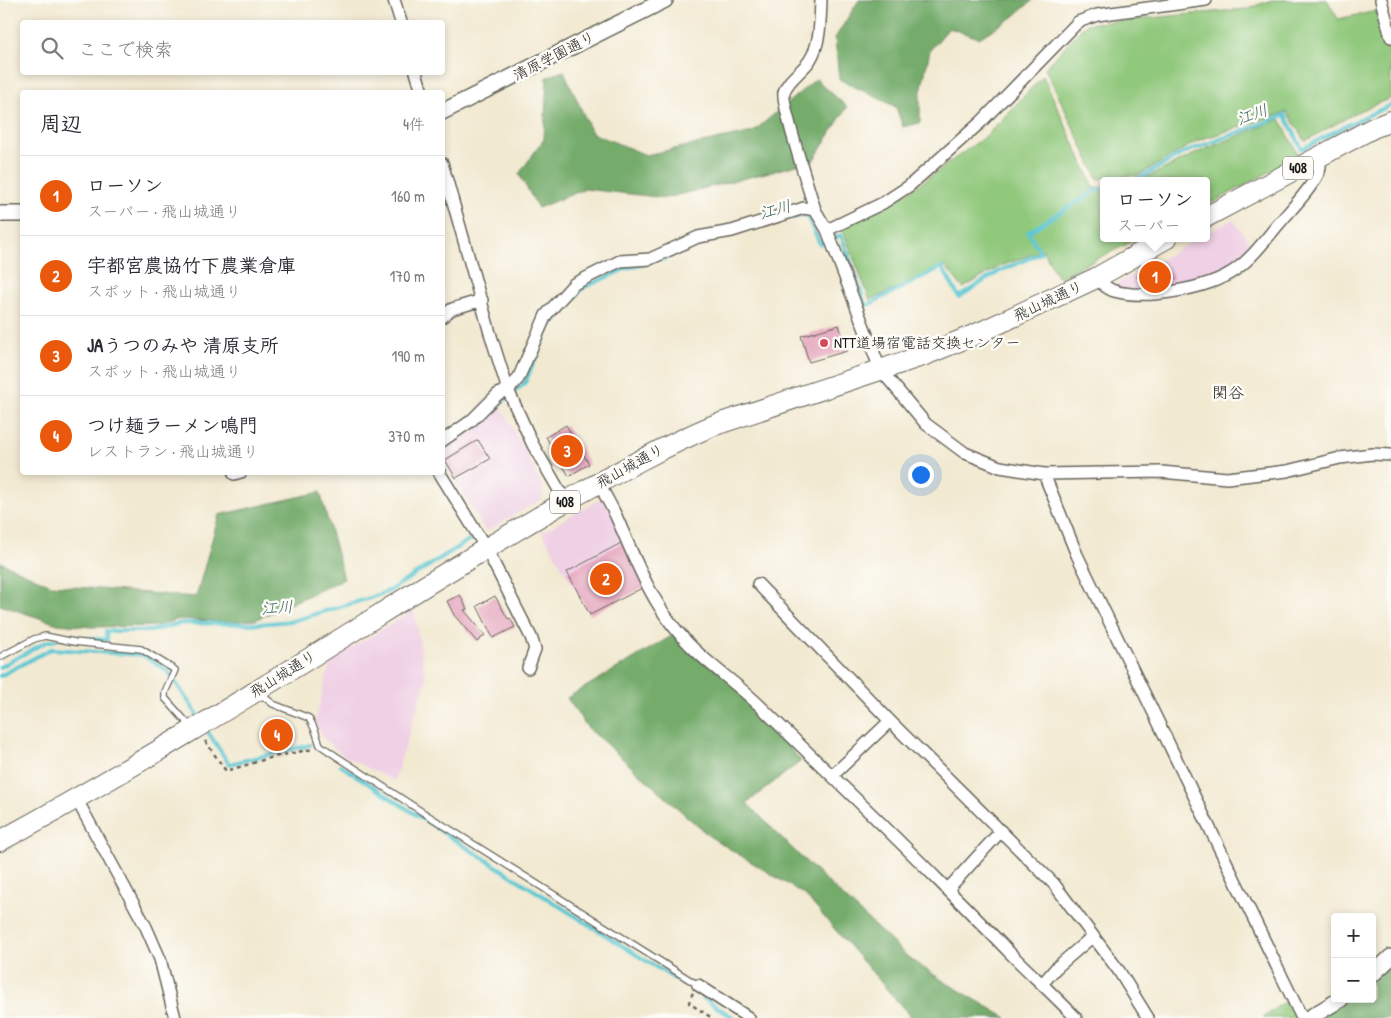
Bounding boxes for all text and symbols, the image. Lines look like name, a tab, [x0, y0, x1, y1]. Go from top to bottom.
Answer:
search box	[20, 20, 445, 75]
street label: 清原学園通り	[509, 26, 599, 85]
icon: search	[38, 34, 66, 62]
text: ここで検索	[78, 36, 173, 62]
water label: 江川	[1233, 98, 1271, 130]
text: 周辺	[40, 109, 82, 138]
text: 4件	[403, 113, 425, 135]
road number: 408	[1283, 156, 1313, 180]
text: ローソン	[87, 172, 163, 198]
popup	[1100, 177, 1210, 242]
text: 1	[53, 185, 59, 207]
text: 160 m	[391, 185, 425, 207]
text: ローソン	[1117, 186, 1193, 212]
water label: 江川	[757, 194, 793, 224]
text: スーパー · 飛山城通り	[87, 200, 241, 222]
text: スーパー	[1117, 214, 1180, 236]
text: 宇都宮農協竹下農業倉庫	[87, 252, 296, 278]
pin: 1	[1139, 258, 1171, 296]
text: 2	[52, 265, 60, 287]
text: 170 m	[390, 265, 425, 287]
street label: 飛山城通り	[1009, 275, 1086, 326]
text: スポット · 飛山城通り	[87, 280, 242, 302]
text: JAうつのみや 清原支所	[87, 332, 279, 358]
place label: NTT道場宿電話交換センター	[834, 332, 1020, 353]
marker: NTT道場宿電話交換センター	[818, 337, 830, 349]
text: 3	[52, 345, 60, 367]
text: 190 m	[392, 345, 425, 367]
text: スポット · 飛山城通り	[87, 360, 242, 382]
district label: 関谷	[1212, 381, 1244, 403]
text: つけ麺ラーメン鳴門	[87, 412, 258, 438]
text: 4	[53, 425, 59, 447]
text: 370 m	[388, 425, 425, 447]
pin: 3	[551, 432, 583, 470]
street label: 飛山城通り	[592, 438, 668, 493]
text: レストラン · 飛山城通り	[87, 440, 259, 462]
your location	[908, 462, 934, 488]
road number: 408	[550, 491, 580, 514]
pin: 2	[590, 560, 622, 598]
water label: 江川	[260, 595, 294, 619]
street label: 飛山城通り	[245, 645, 320, 702]
pin: 4	[261, 716, 293, 754]
map controls	[1331, 913, 1376, 1003]
button: +	[1331, 913, 1376, 958]
button: −	[1331, 958, 1376, 1003]

